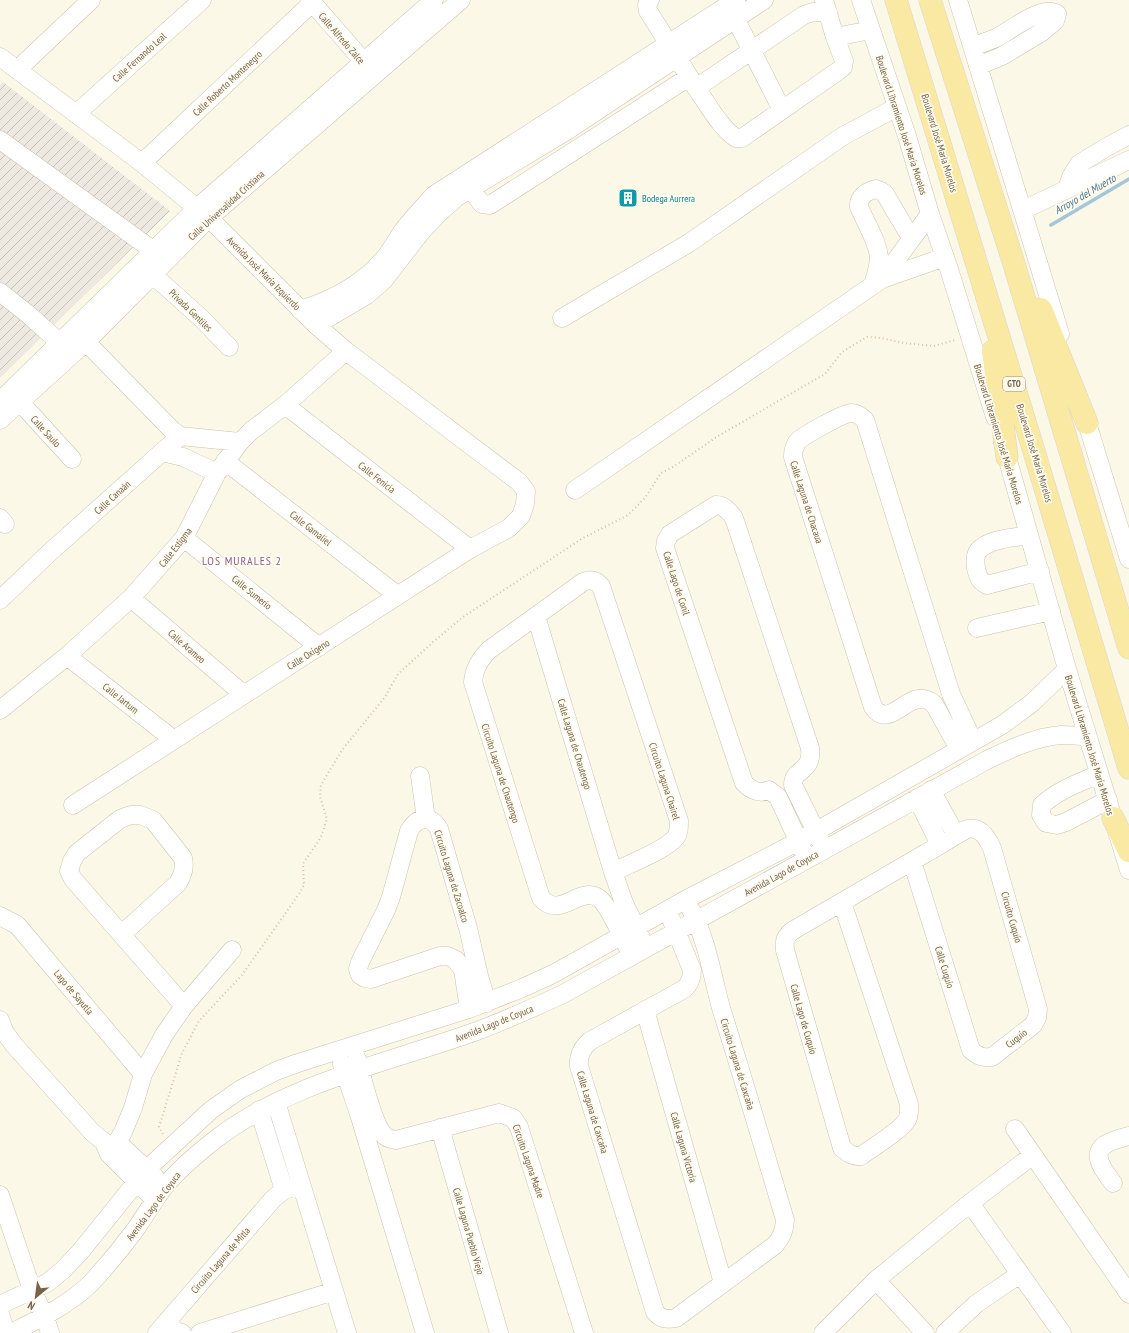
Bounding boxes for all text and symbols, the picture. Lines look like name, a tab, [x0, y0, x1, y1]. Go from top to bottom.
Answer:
street label: Calle Alfredo Zalce	[316, 10, 368, 67]
street label: Calle Fernando Leal	[110, 29, 169, 85]
street label: Calle Roberto Montenegro	[190, 48, 265, 119]
street label: Boulevard Libramiento José María Morelos	[873, 54, 930, 197]
street label: Boulevard José María Morelos	[918, 92, 961, 194]
street label: Calle Universalidad Cristiana	[185, 168, 267, 243]
water label: Arroyo del Muerto	[1052, 170, 1119, 217]
building icon: Bodega Aurrera	[617, 187, 639, 209]
place label: Bodega Aurrera	[642, 192, 695, 205]
street label: Avenida José María Izquierdo	[224, 234, 303, 313]
street label: Privada Gentiles	[166, 286, 216, 335]
street label: Boulevard Libramiento José María Morelos	[971, 363, 1026, 506]
road number: GTO	[1003, 377, 1025, 391]
street label: Boulevard José María Morelos	[1013, 402, 1056, 504]
street label: Calle Saulo	[28, 413, 64, 450]
street label: Calle Fenicia	[355, 459, 398, 496]
street label: Calle Laguna de Chacaua	[787, 459, 826, 545]
street label: Calle Canaán	[91, 478, 133, 517]
street label: Calle Gamaliel	[287, 508, 335, 549]
street label: Calle Estigma	[156, 525, 195, 570]
street label: Calle Lago de Conil	[660, 550, 693, 617]
district label: LOS MURALES 2	[202, 553, 282, 568]
street label: Calle Sumerio	[229, 572, 274, 612]
street label: Calle Arameo	[165, 627, 208, 666]
street label: Calle Oxígeno	[284, 636, 332, 673]
street label: Boulevard Libramiento José María Morelos	[1062, 674, 1117, 817]
street label: Calle Jartum	[100, 680, 141, 717]
street label: Calle Laguna de Chautengo	[555, 697, 595, 791]
street label: Circuito Laguna de Chautengo	[478, 722, 523, 824]
street label: Circuito Laguna Chairel	[646, 741, 683, 822]
street label: Circuito Laguna de Zacoalco	[431, 828, 472, 924]
street label: Avenida Lago de Coyuca	[742, 848, 821, 899]
street label: Circuito Cuquío	[998, 890, 1025, 944]
street label: Calle Cuquío	[932, 945, 957, 990]
street label: Lago de Sayutla	[51, 967, 96, 1017]
street label: Calle Lago de Cuquío	[787, 982, 820, 1056]
street label: Avenida Lago de Coyuca	[453, 1002, 535, 1045]
street label: Circuito Laguna de Caxcaña	[717, 1017, 758, 1111]
street label: Cuquío	[1003, 1026, 1030, 1051]
street label: Calle Laguna de Caxcaña	[574, 1069, 611, 1155]
street label: Calle Laguna Victoria	[667, 1110, 700, 1184]
street label: Circuito Laguna Madre	[510, 1122, 547, 1200]
street label: Avenida Lago de Coyuca	[123, 1169, 184, 1243]
street label: Calle Laguna Pueblo Viejo	[450, 1186, 487, 1276]
street label: Circuito Laguna de Mitla	[188, 1224, 253, 1296]
north arrow	[16, 1277, 56, 1317]
text: N	[25, 1298, 37, 1313]

